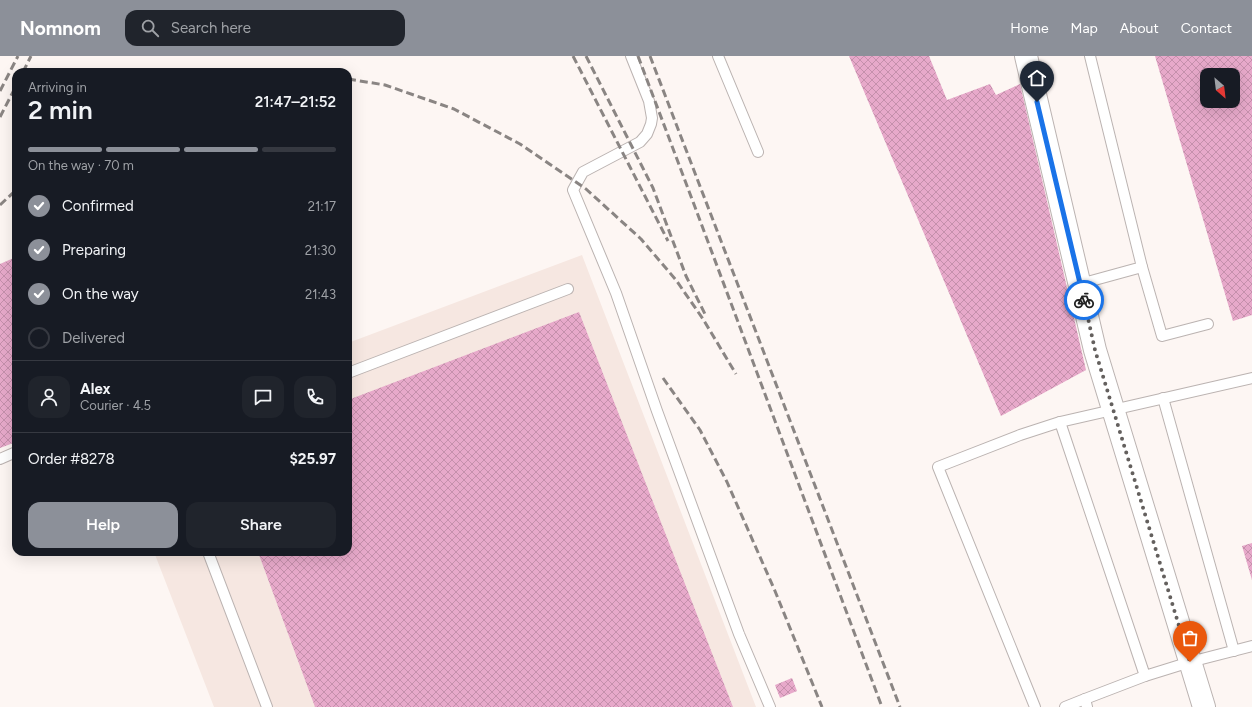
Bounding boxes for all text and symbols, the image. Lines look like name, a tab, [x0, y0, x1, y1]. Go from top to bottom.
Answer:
search box	[125, 10, 405, 46]
text: Nomnom	[20, 17, 101, 40]
icon: search	[139, 17, 161, 39]
text: Search here	[171, 19, 251, 37]
text: Home	[1010, 20, 1049, 37]
text: Map	[1071, 20, 1098, 37]
text: About	[1120, 20, 1159, 37]
text: Contact	[1181, 20, 1232, 37]
pin	[1020, 61, 1054, 102]
icon: home	[1026, 67, 1048, 89]
north arrow	[1200, 68, 1240, 108]
map controls	[1200, 68, 1240, 108]
text: Arriving in	[28, 80, 87, 95]
text: 21:47–21:52	[255, 93, 336, 111]
text: 2 min	[28, 94, 93, 126]
text: On the way · 70 m	[28, 158, 134, 173]
icon: check	[28, 195, 50, 217]
text: Confirmed	[62, 197, 134, 215]
text: 21:17	[308, 199, 336, 214]
icon: check	[28, 239, 50, 261]
text: Preparing	[62, 241, 126, 259]
text: 21:30	[305, 243, 336, 258]
courier	[1064, 280, 1104, 320]
icon: check	[28, 283, 50, 305]
text: On the way	[62, 285, 139, 303]
text: 21:43	[305, 287, 336, 302]
icon: bike	[1073, 289, 1095, 311]
text: Delivered	[62, 329, 125, 347]
button: person	[28, 376, 70, 418]
button: chat	[242, 376, 284, 418]
button: phone	[294, 376, 336, 418]
text: Alex	[80, 380, 110, 398]
text: Courier · 4.5	[80, 398, 151, 413]
text: Order #8278	[28, 450, 115, 468]
text: $25.97	[290, 450, 336, 468]
button: Help	[28, 502, 178, 548]
button: Share	[186, 502, 336, 548]
pin	[1173, 621, 1207, 662]
icon: bag	[1179, 627, 1201, 649]

